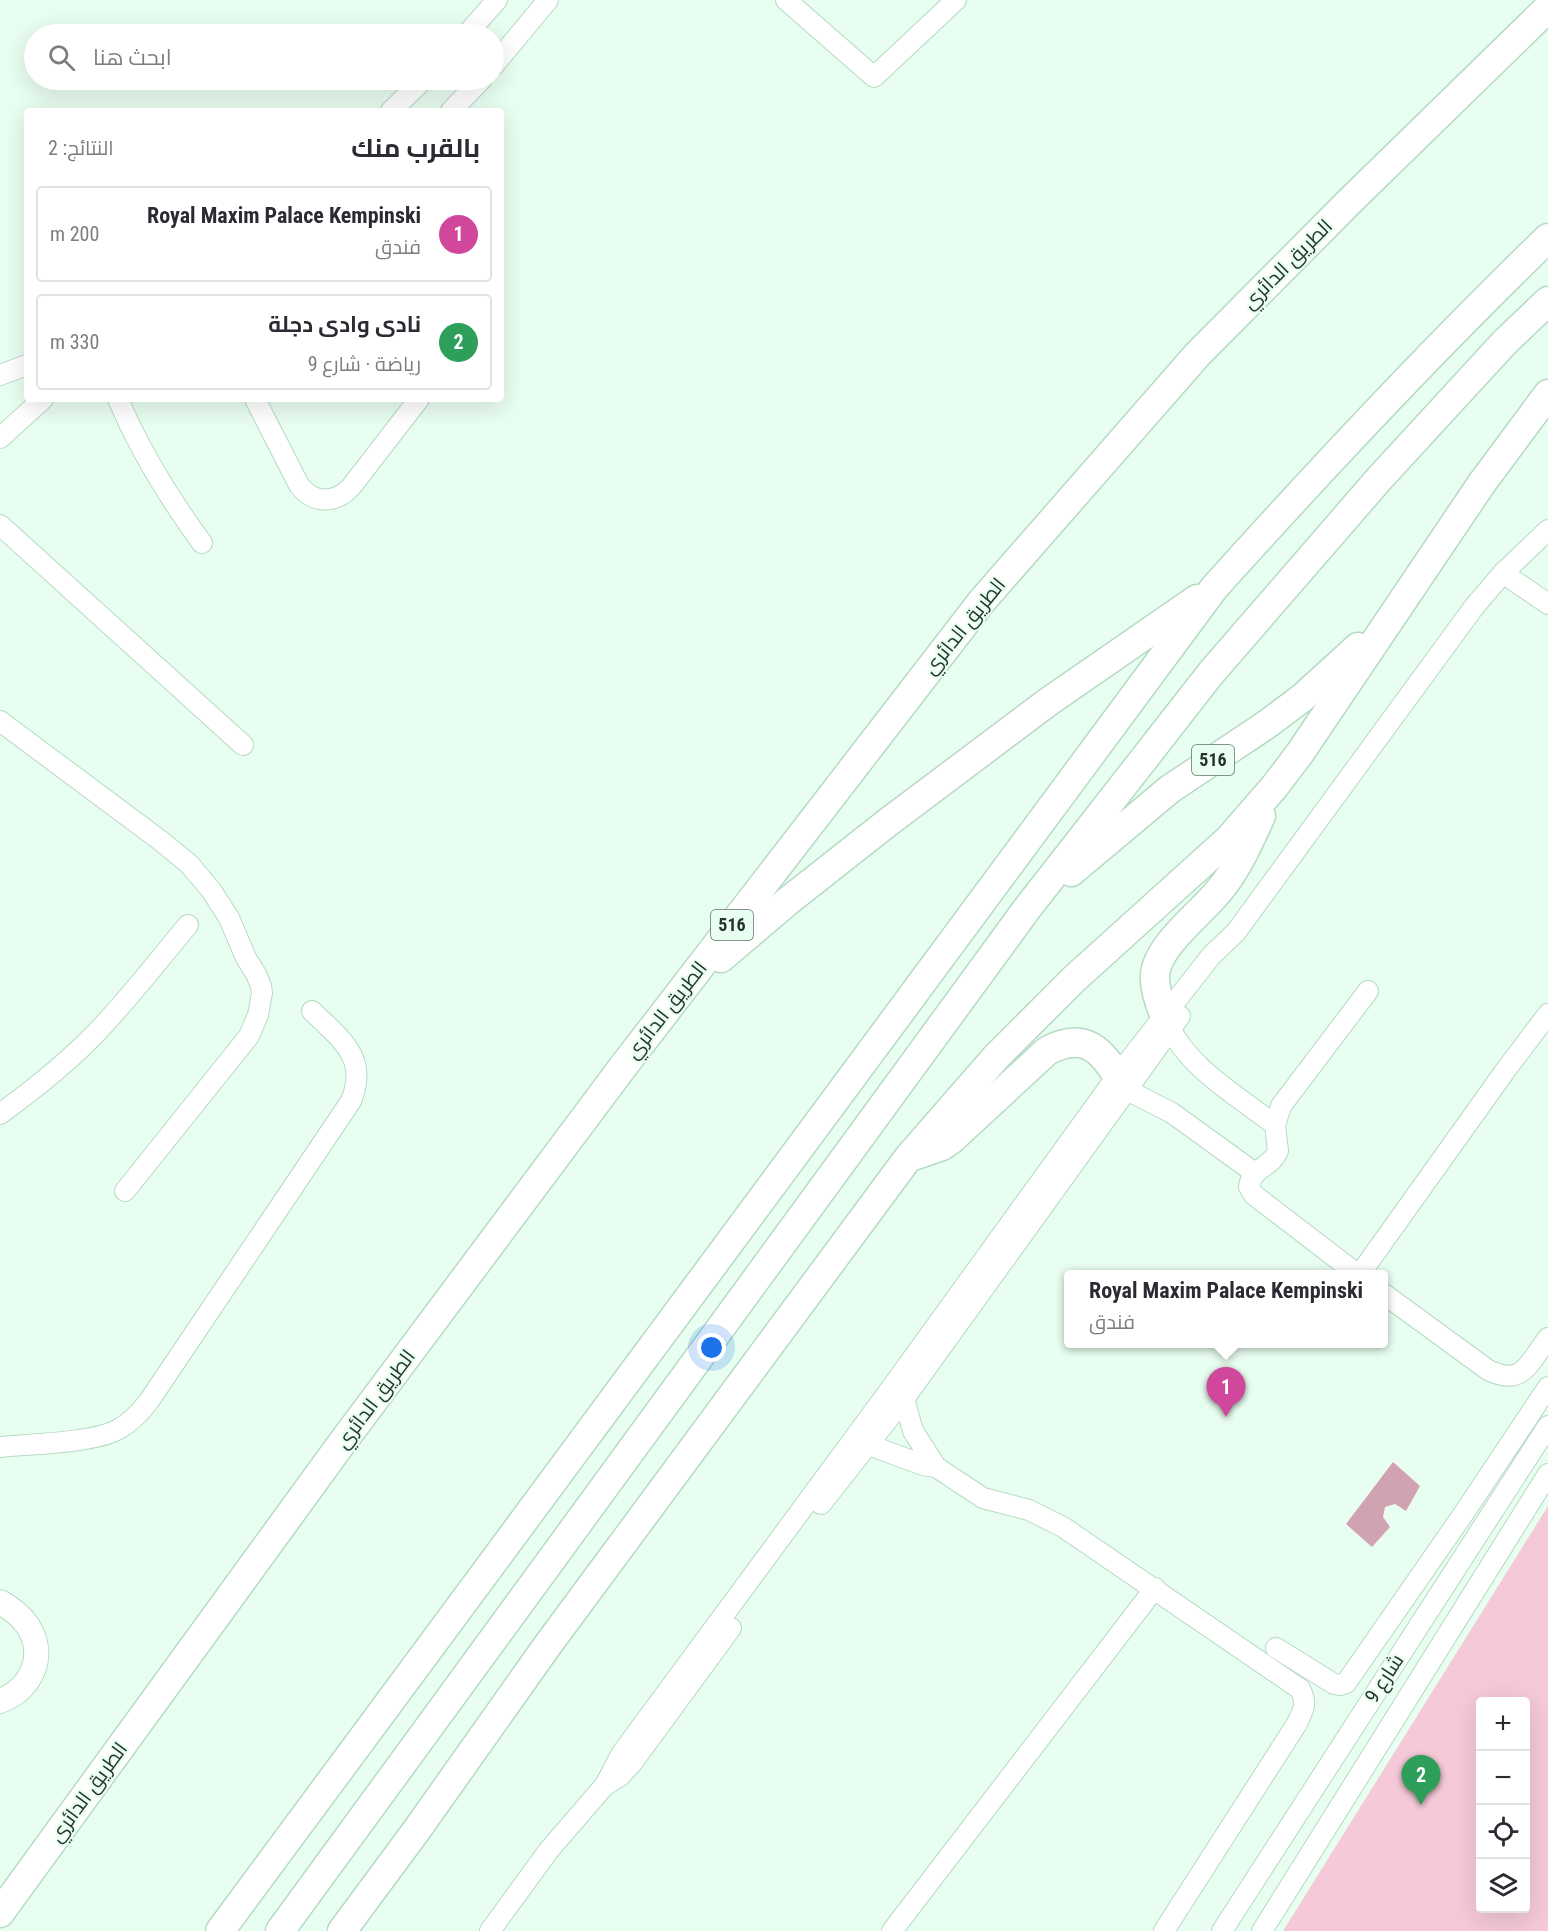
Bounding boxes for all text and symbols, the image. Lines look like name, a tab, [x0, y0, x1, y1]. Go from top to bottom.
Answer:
search box	[24, 24, 504, 90]
icon: search	[45, 41, 78, 74]
text: ابحث هنا	[93, 45, 172, 70]
text: بالقرب منك	[351, 133, 480, 163]
text: النتائج: 2	[48, 136, 114, 160]
text: Royal Maxim Palace Kempinski	[147, 203, 421, 228]
street label: الطريق الدائري	[1237, 214, 1340, 317]
text: 200 m	[50, 222, 99, 246]
text: 1	[453, 222, 464, 246]
text: فندق	[375, 235, 421, 259]
text: نادى وادى دجلة	[268, 312, 421, 337]
text: 330 m	[50, 330, 99, 354]
text: 2	[453, 330, 464, 354]
text: رياضة · شارع 9	[308, 352, 421, 376]
street label: الطريق الدائري	[918, 573, 1013, 682]
road number: 516	[1192, 745, 1234, 775]
road number: 516	[711, 910, 753, 940]
street label: الطريق الدائري	[620, 956, 715, 1066]
popup	[1064, 1270, 1388, 1348]
text: Royal Maxim Palace Kempinski	[1089, 1278, 1363, 1303]
text: فندق	[1089, 1310, 1135, 1334]
your location	[697, 1333, 726, 1362]
street label: الطريق الدائري	[330, 1345, 423, 1456]
pin: 1	[1206, 1368, 1246, 1417]
street label: شارع 9	[1359, 1649, 1410, 1708]
map controls	[1476, 1697, 1530, 1913]
button: +	[1476, 1697, 1530, 1751]
street label: الطريق الدائري	[44, 1737, 135, 1849]
button: −	[1476, 1751, 1530, 1805]
pin: 2	[1402, 1756, 1440, 1805]
button: locate	[1476, 1805, 1530, 1859]
button: layers	[1476, 1859, 1530, 1913]

